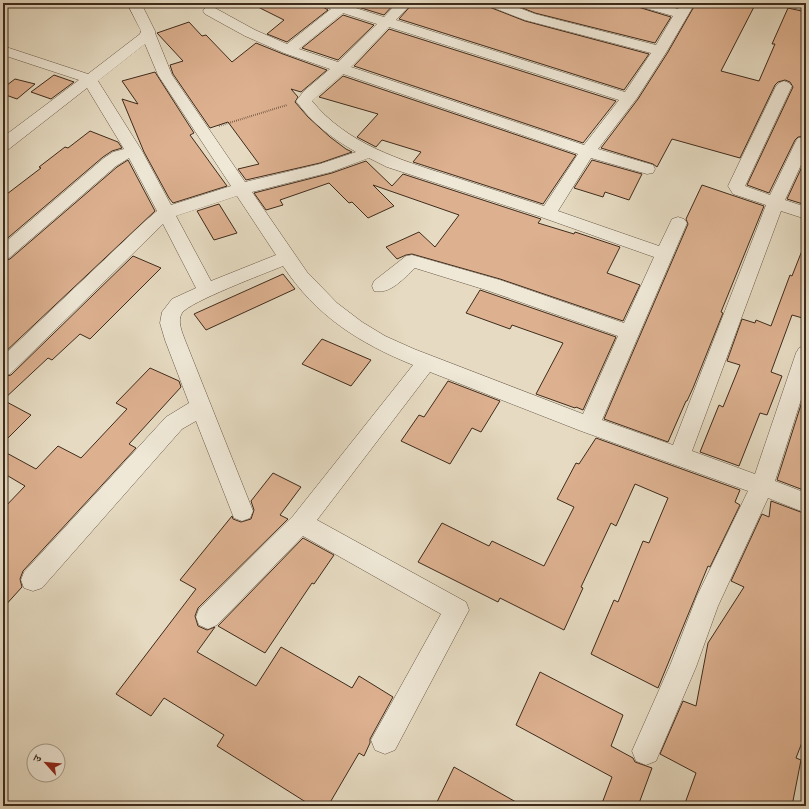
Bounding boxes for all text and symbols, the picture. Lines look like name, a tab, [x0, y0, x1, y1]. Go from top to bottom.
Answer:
north arrow	[26, 743, 66, 783]
text: उ	[29, 752, 47, 766]

